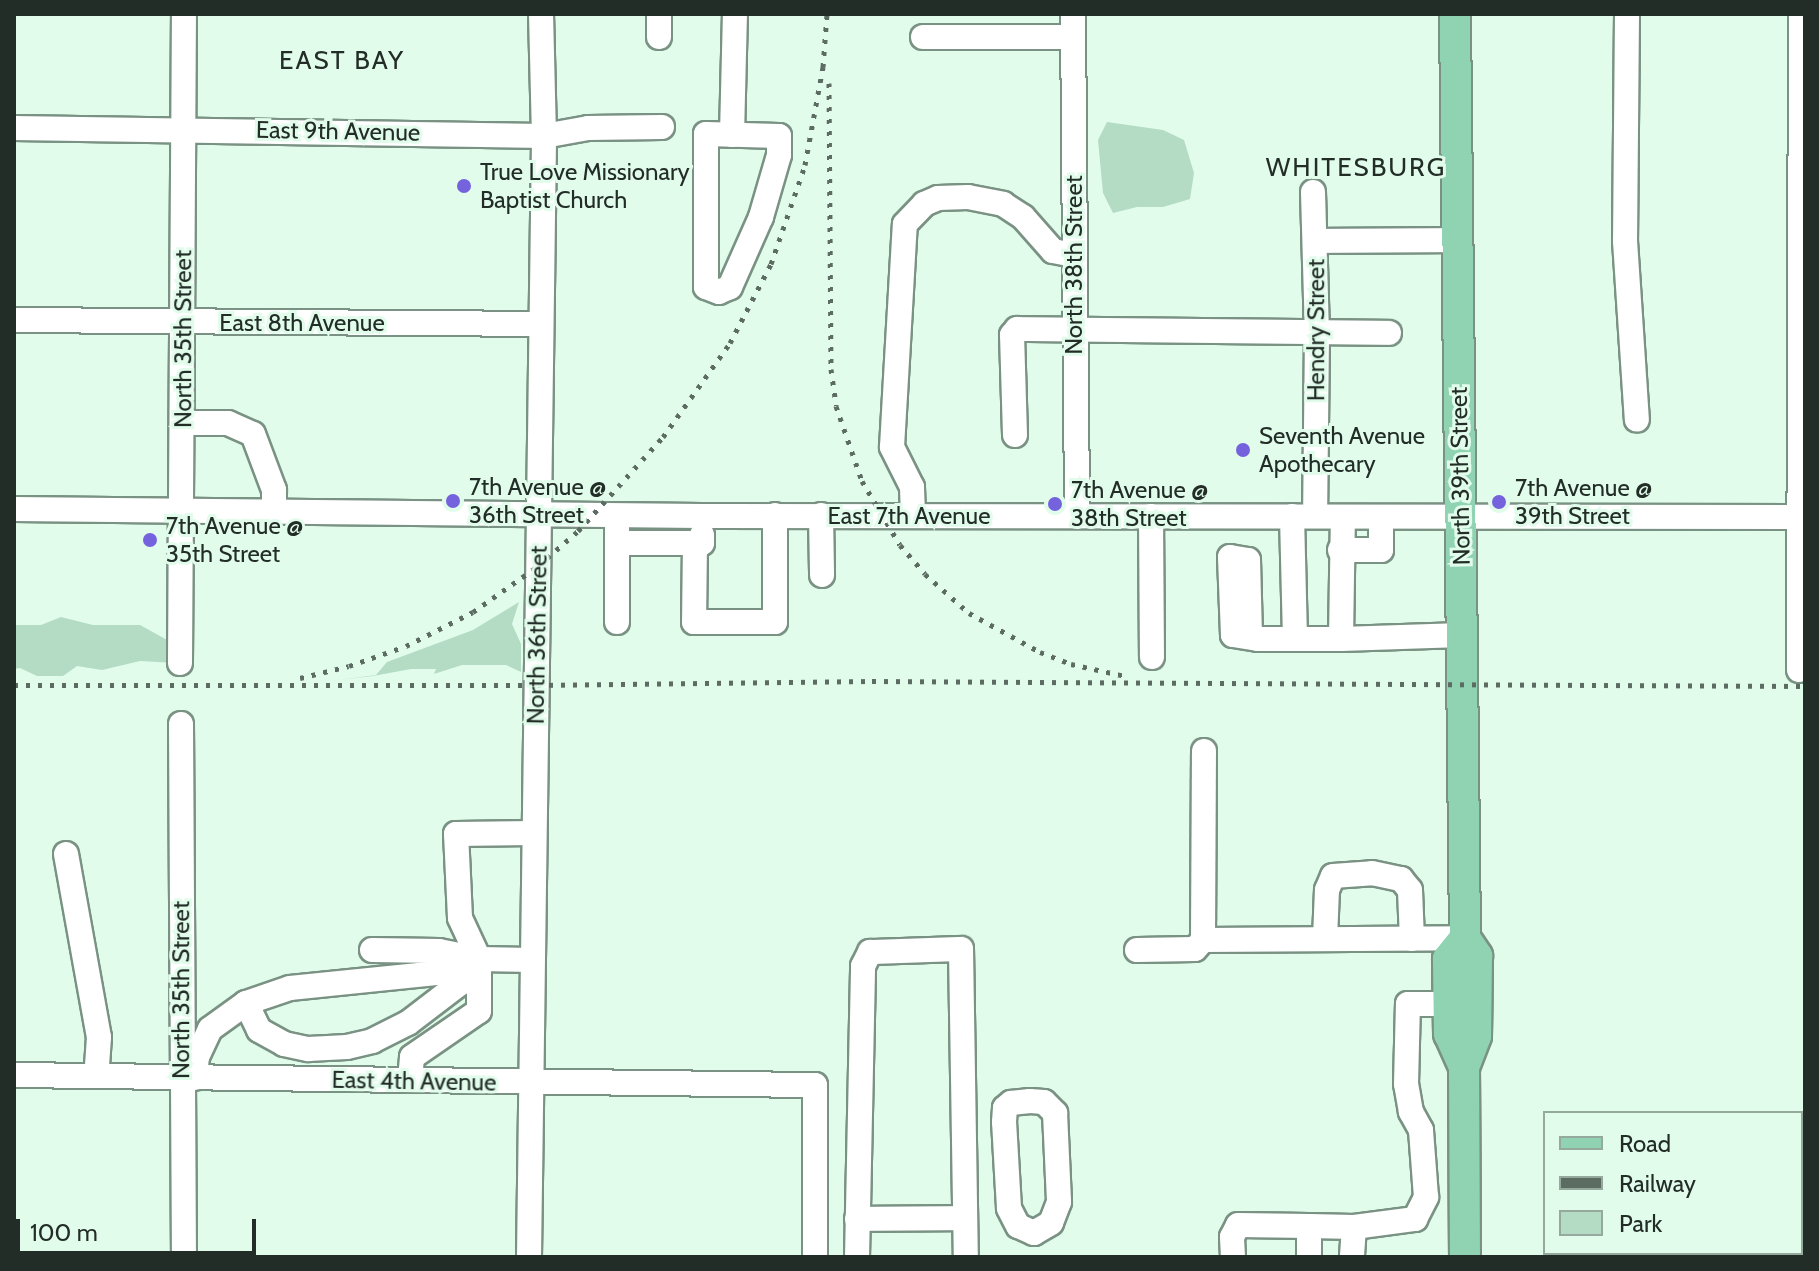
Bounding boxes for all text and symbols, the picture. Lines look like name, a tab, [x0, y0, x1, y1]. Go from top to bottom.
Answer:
district label: EAST BAY	[279, 45, 405, 77]
street label: East 9th Avenue	[256, 115, 420, 147]
district label: WHITESBURG	[1266, 152, 1446, 184]
place label: True Love Missionary Baptist Church	[480, 158, 690, 214]
street label: North 38th Street	[1060, 175, 1088, 355]
marker: True Love Missionary Baptist Church	[455, 177, 473, 195]
street label: North 35th Street	[169, 250, 197, 428]
street label: Hendry Street	[1302, 259, 1330, 401]
street label: East 8th Avenue	[219, 309, 385, 337]
street label: North 39th Street	[1444, 386, 1476, 566]
place label: Seventh Avenue Apothecary	[1259, 422, 1425, 478]
marker: Seventh Avenue Apothecary	[1234, 441, 1252, 459]
place label: 7th Avenue @ 36th Street	[469, 473, 606, 529]
place label: 7th Avenue @ 39th Street	[1515, 474, 1652, 530]
place label: 7th Avenue @ 38th Street	[1071, 476, 1208, 532]
marker: 7th Avenue @ 36th Street	[444, 492, 462, 510]
marker: 7th Avenue @ 39th Street	[1490, 493, 1508, 511]
marker: 7th Avenue @ 38th Street	[1046, 495, 1064, 513]
street label: East 7th Avenue	[828, 502, 990, 530]
place label: 7th Avenue @ 35th Street	[166, 512, 303, 568]
marker: 7th Avenue @ 35th Street	[141, 531, 159, 549]
street label: North 36th Street	[521, 545, 553, 725]
street label: North 35th Street	[167, 901, 195, 1079]
street label: East 4th Avenue	[331, 1065, 497, 1097]
legend	[1543, 1111, 1803, 1255]
text: Road	[1619, 1129, 1671, 1158]
text: Railway	[1619, 1169, 1696, 1198]
scale bar	[20, 1203, 260, 1253]
text: Park	[1619, 1209, 1662, 1238]
text: 100 m	[30, 1218, 98, 1247]

